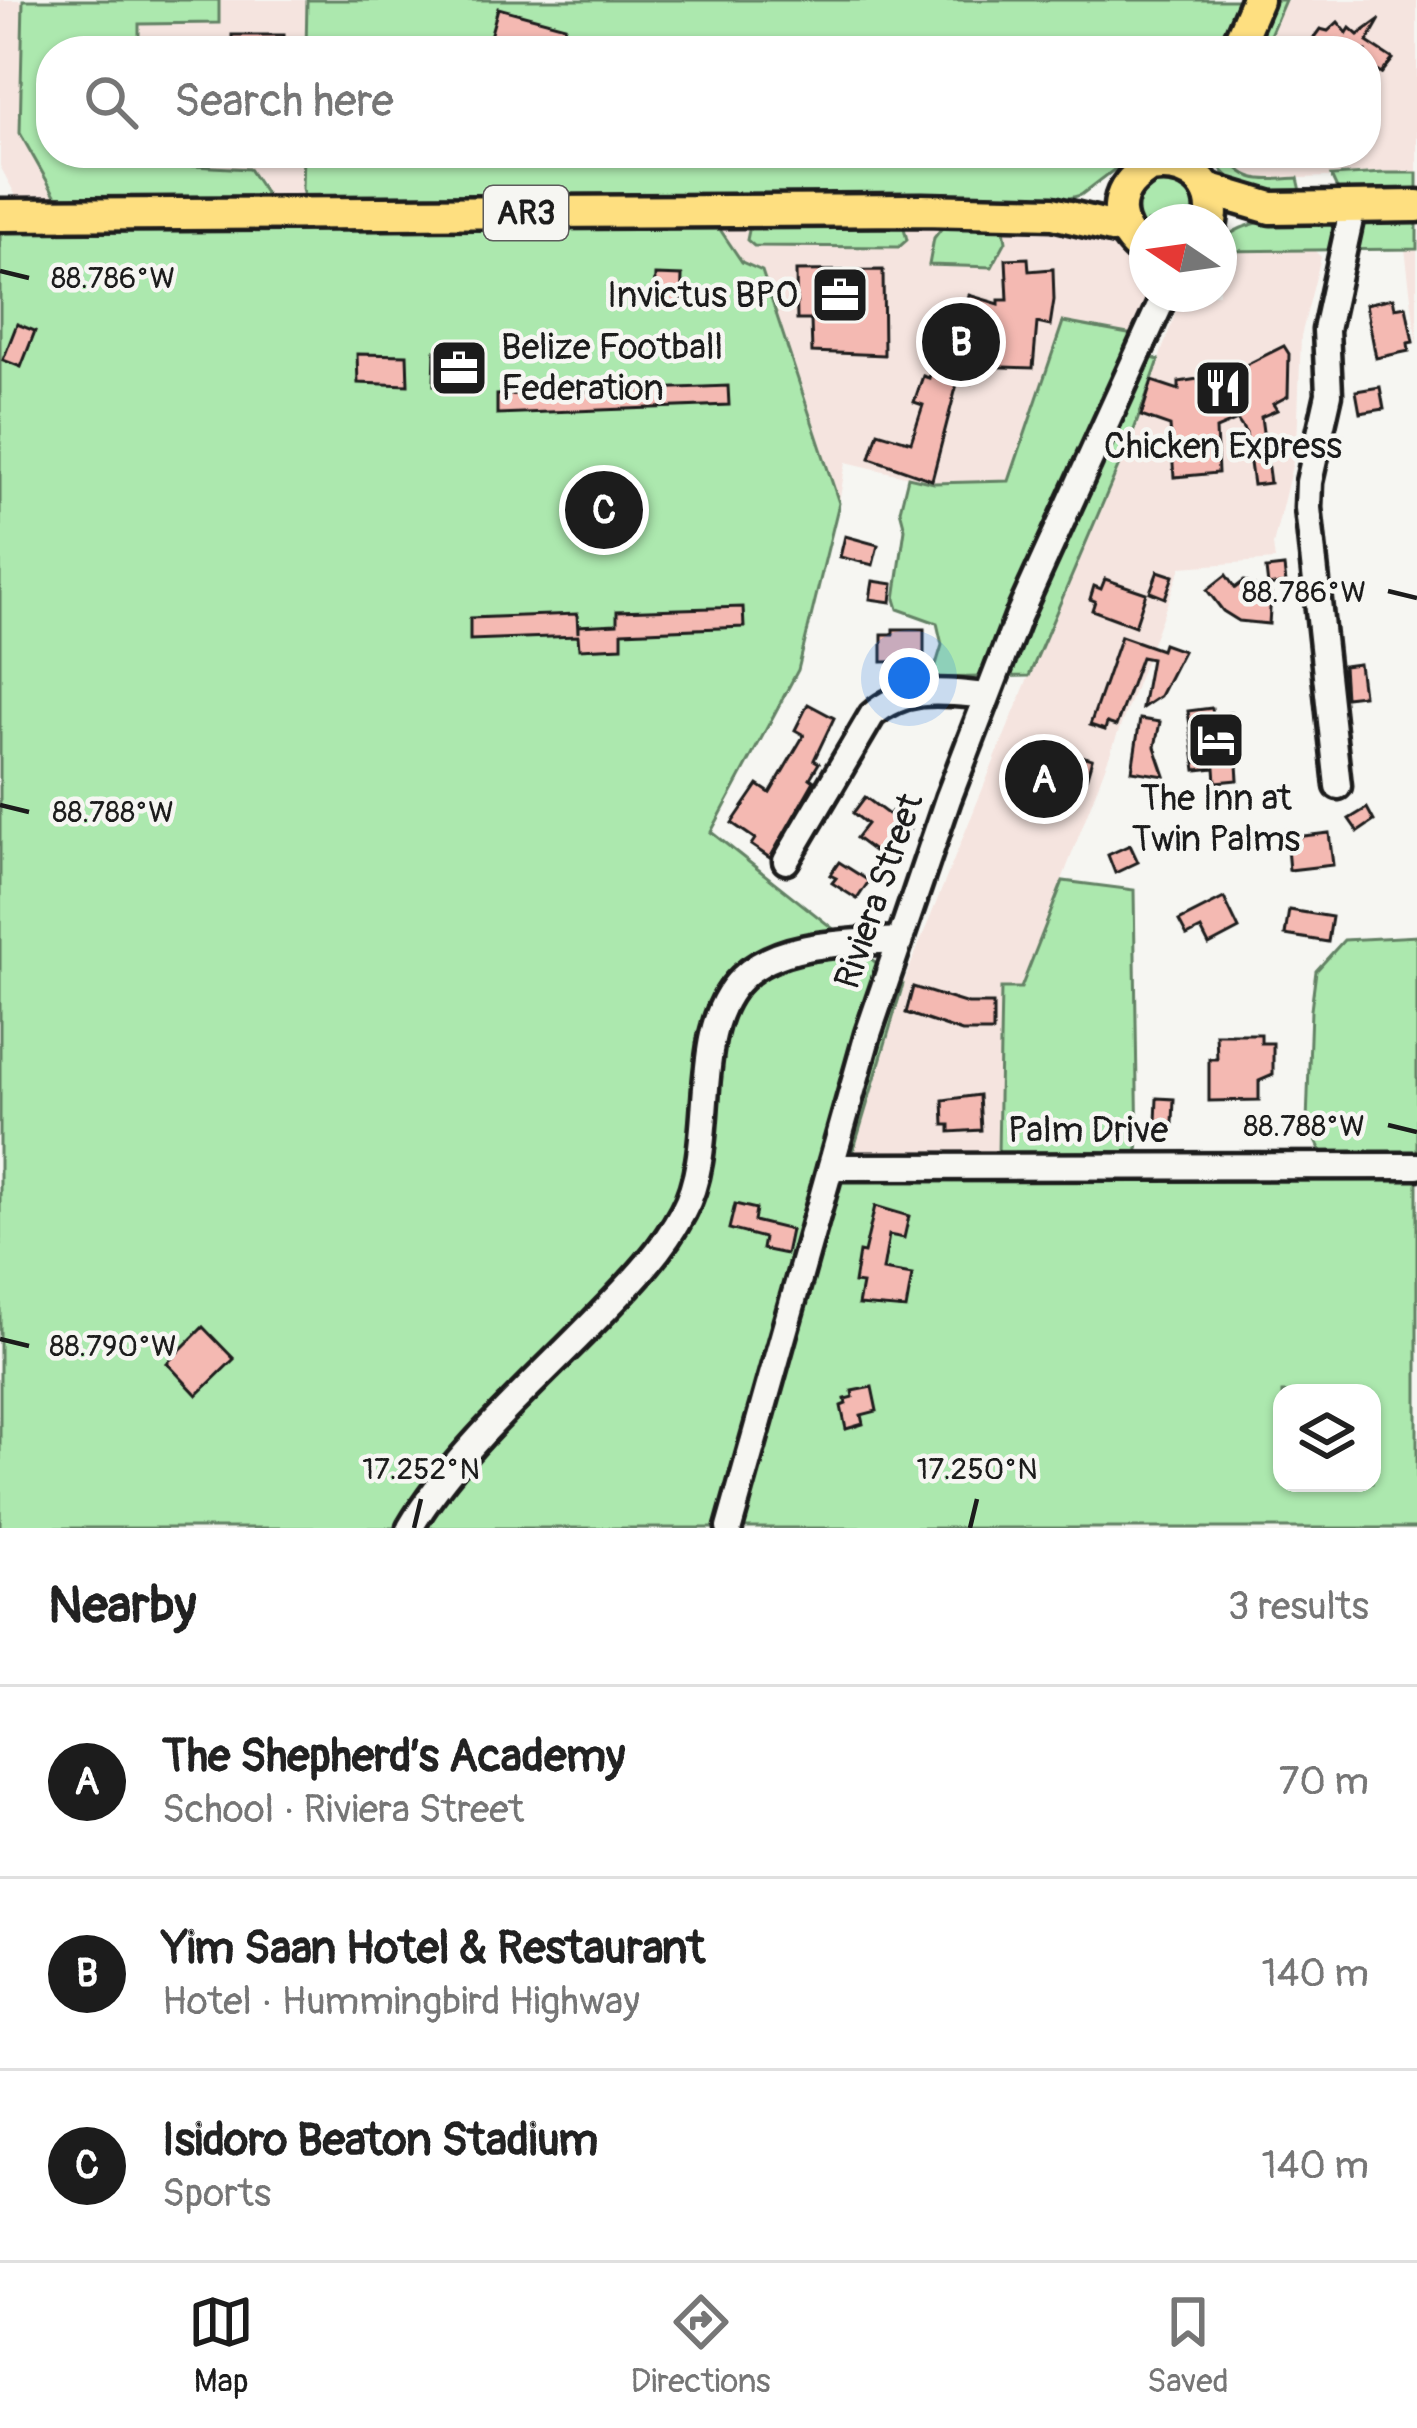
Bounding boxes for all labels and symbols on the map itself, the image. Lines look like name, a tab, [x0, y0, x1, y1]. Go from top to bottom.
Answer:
road number: AR3	[484, 186, 568, 240]
north arrow	[1129, 204, 1237, 312]
text: 88.786°W	[51, 260, 175, 297]
office icon: Invictus BPO	[809, 264, 871, 326]
place label: Invictus BPO	[607, 273, 798, 318]
pin: B	[922, 297, 1000, 387]
place label: Belize Football Federation	[501, 325, 723, 411]
office icon: Belize Football Federation	[428, 337, 490, 399]
restaurant icon: Chicken Express	[1192, 357, 1254, 419]
place label: Chicken Express	[1104, 424, 1342, 469]
pin: C	[565, 465, 643, 555]
text: 88.786°W	[1242, 574, 1366, 611]
your location	[879, 648, 939, 708]
hotel icon: The Inn at Twin Palms	[1185, 709, 1247, 771]
pin: A	[1005, 734, 1083, 824]
place label: The Inn at Twin Palms	[1132, 776, 1300, 862]
street label: Riviera Street	[825, 787, 934, 995]
text: 88.788°W	[52, 794, 174, 831]
street label: Palm Drive	[1008, 1108, 1168, 1153]
text: 88.788°W	[1243, 1108, 1365, 1145]
text: 88.790°W	[49, 1328, 177, 1365]
text: 17.252°N	[362, 1451, 480, 1488]
text: 17.250°N	[916, 1451, 1038, 1488]

